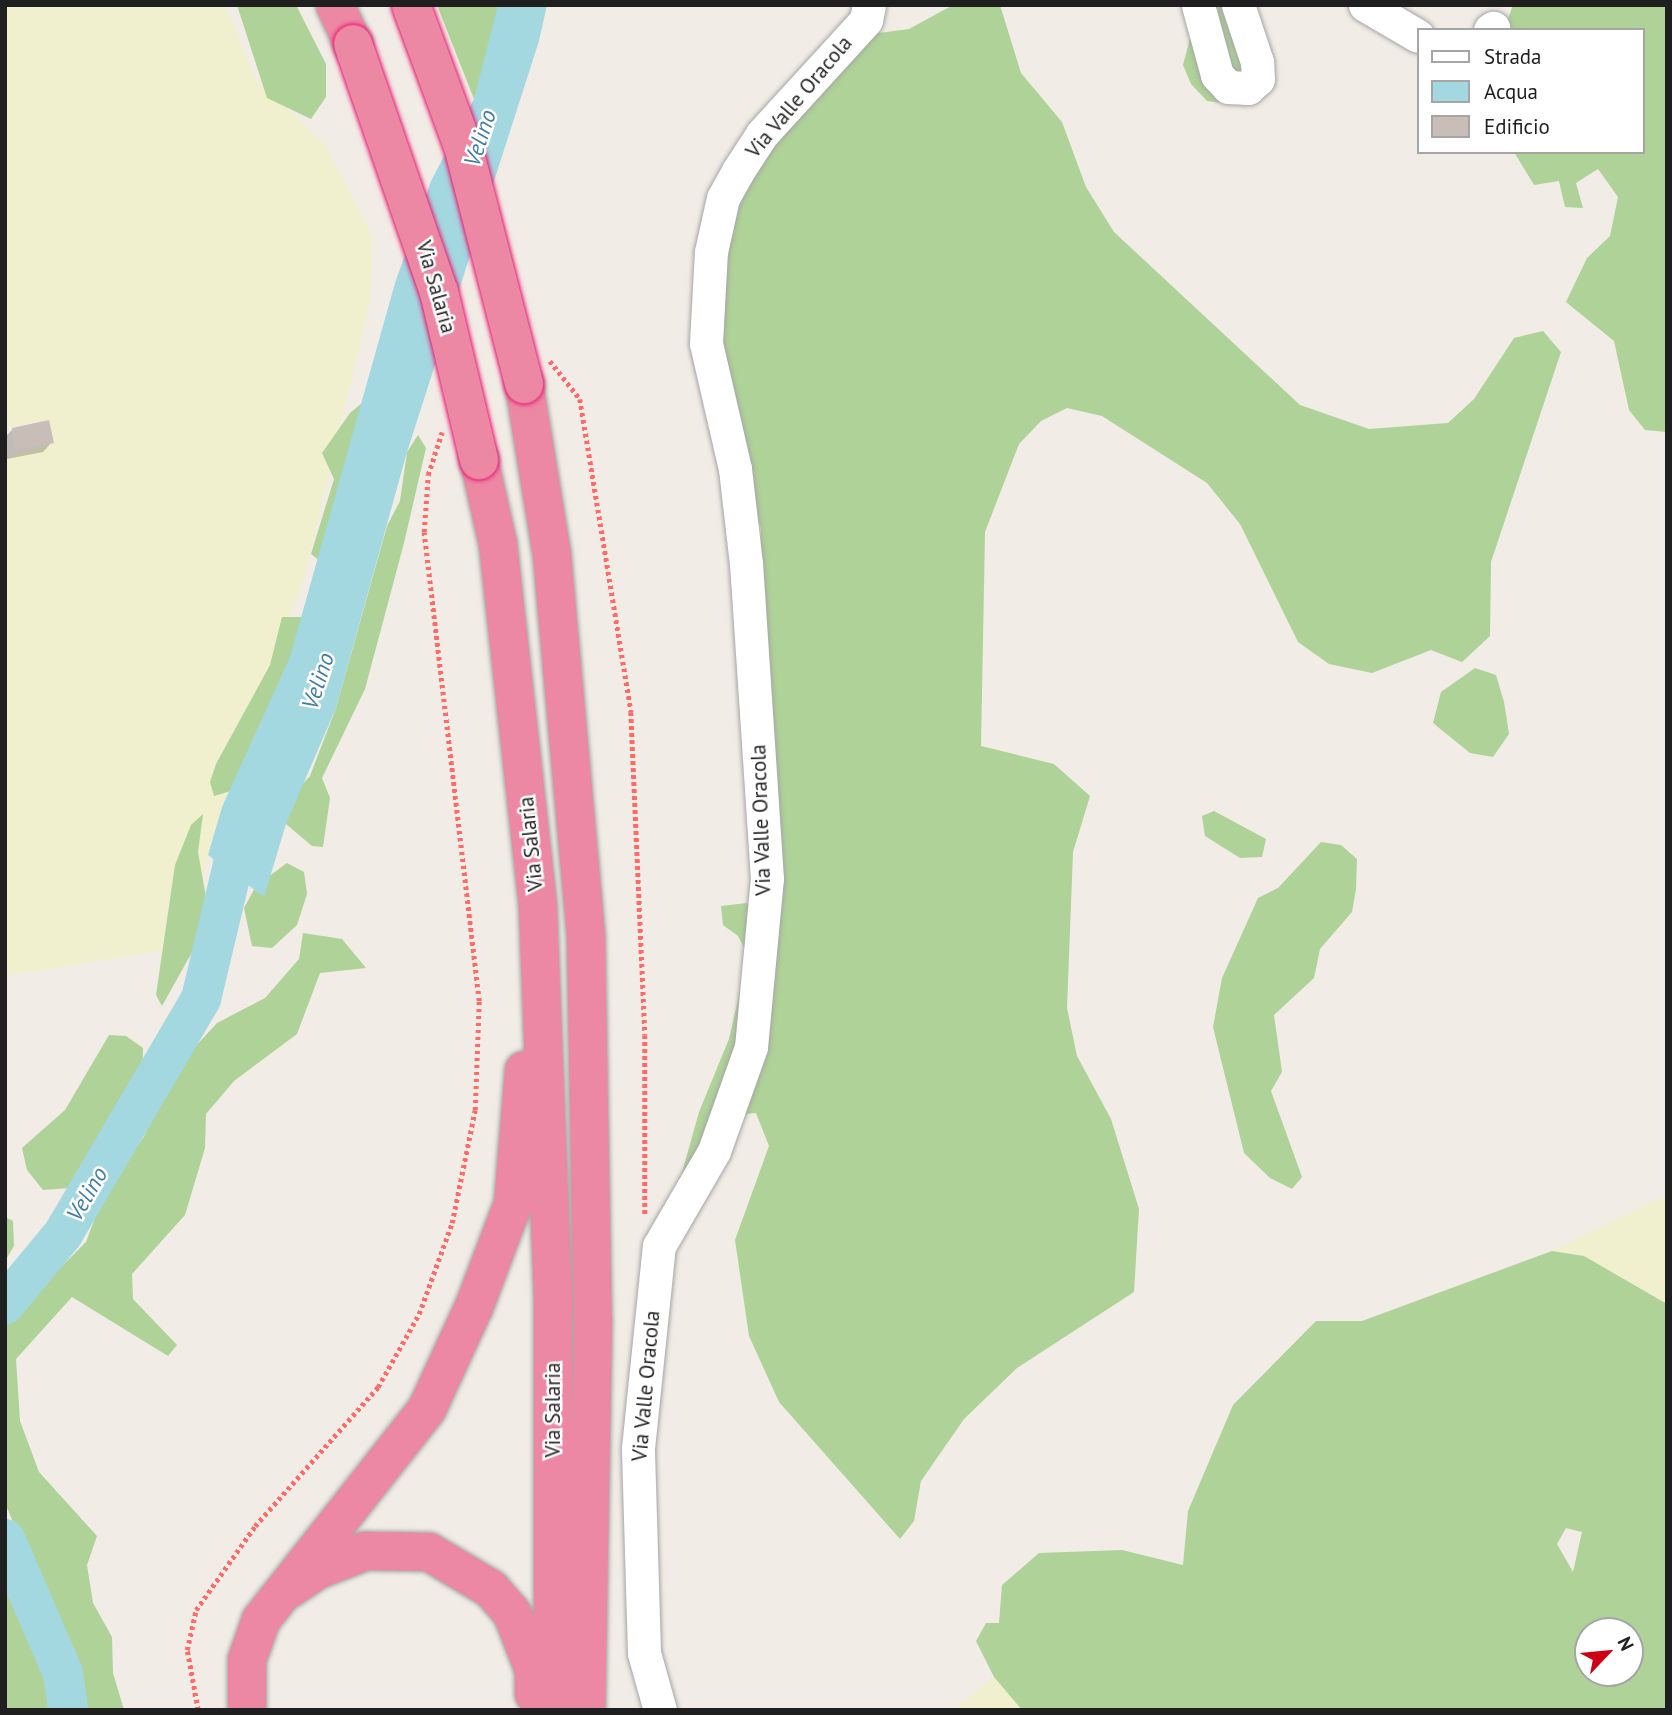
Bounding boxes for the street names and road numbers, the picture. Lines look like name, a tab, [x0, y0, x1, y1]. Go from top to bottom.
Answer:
street label: Via Valle Oracola	[740, 31, 858, 163]
street label: Via Salaria	[411, 238, 461, 336]
street label: Via Valle Oracola	[746, 744, 776, 896]
street label: Via Salaria	[514, 796, 548, 892]
street label: Via Valle Oracola	[627, 1309, 665, 1463]
street label: Via Salaria	[540, 1363, 566, 1457]

